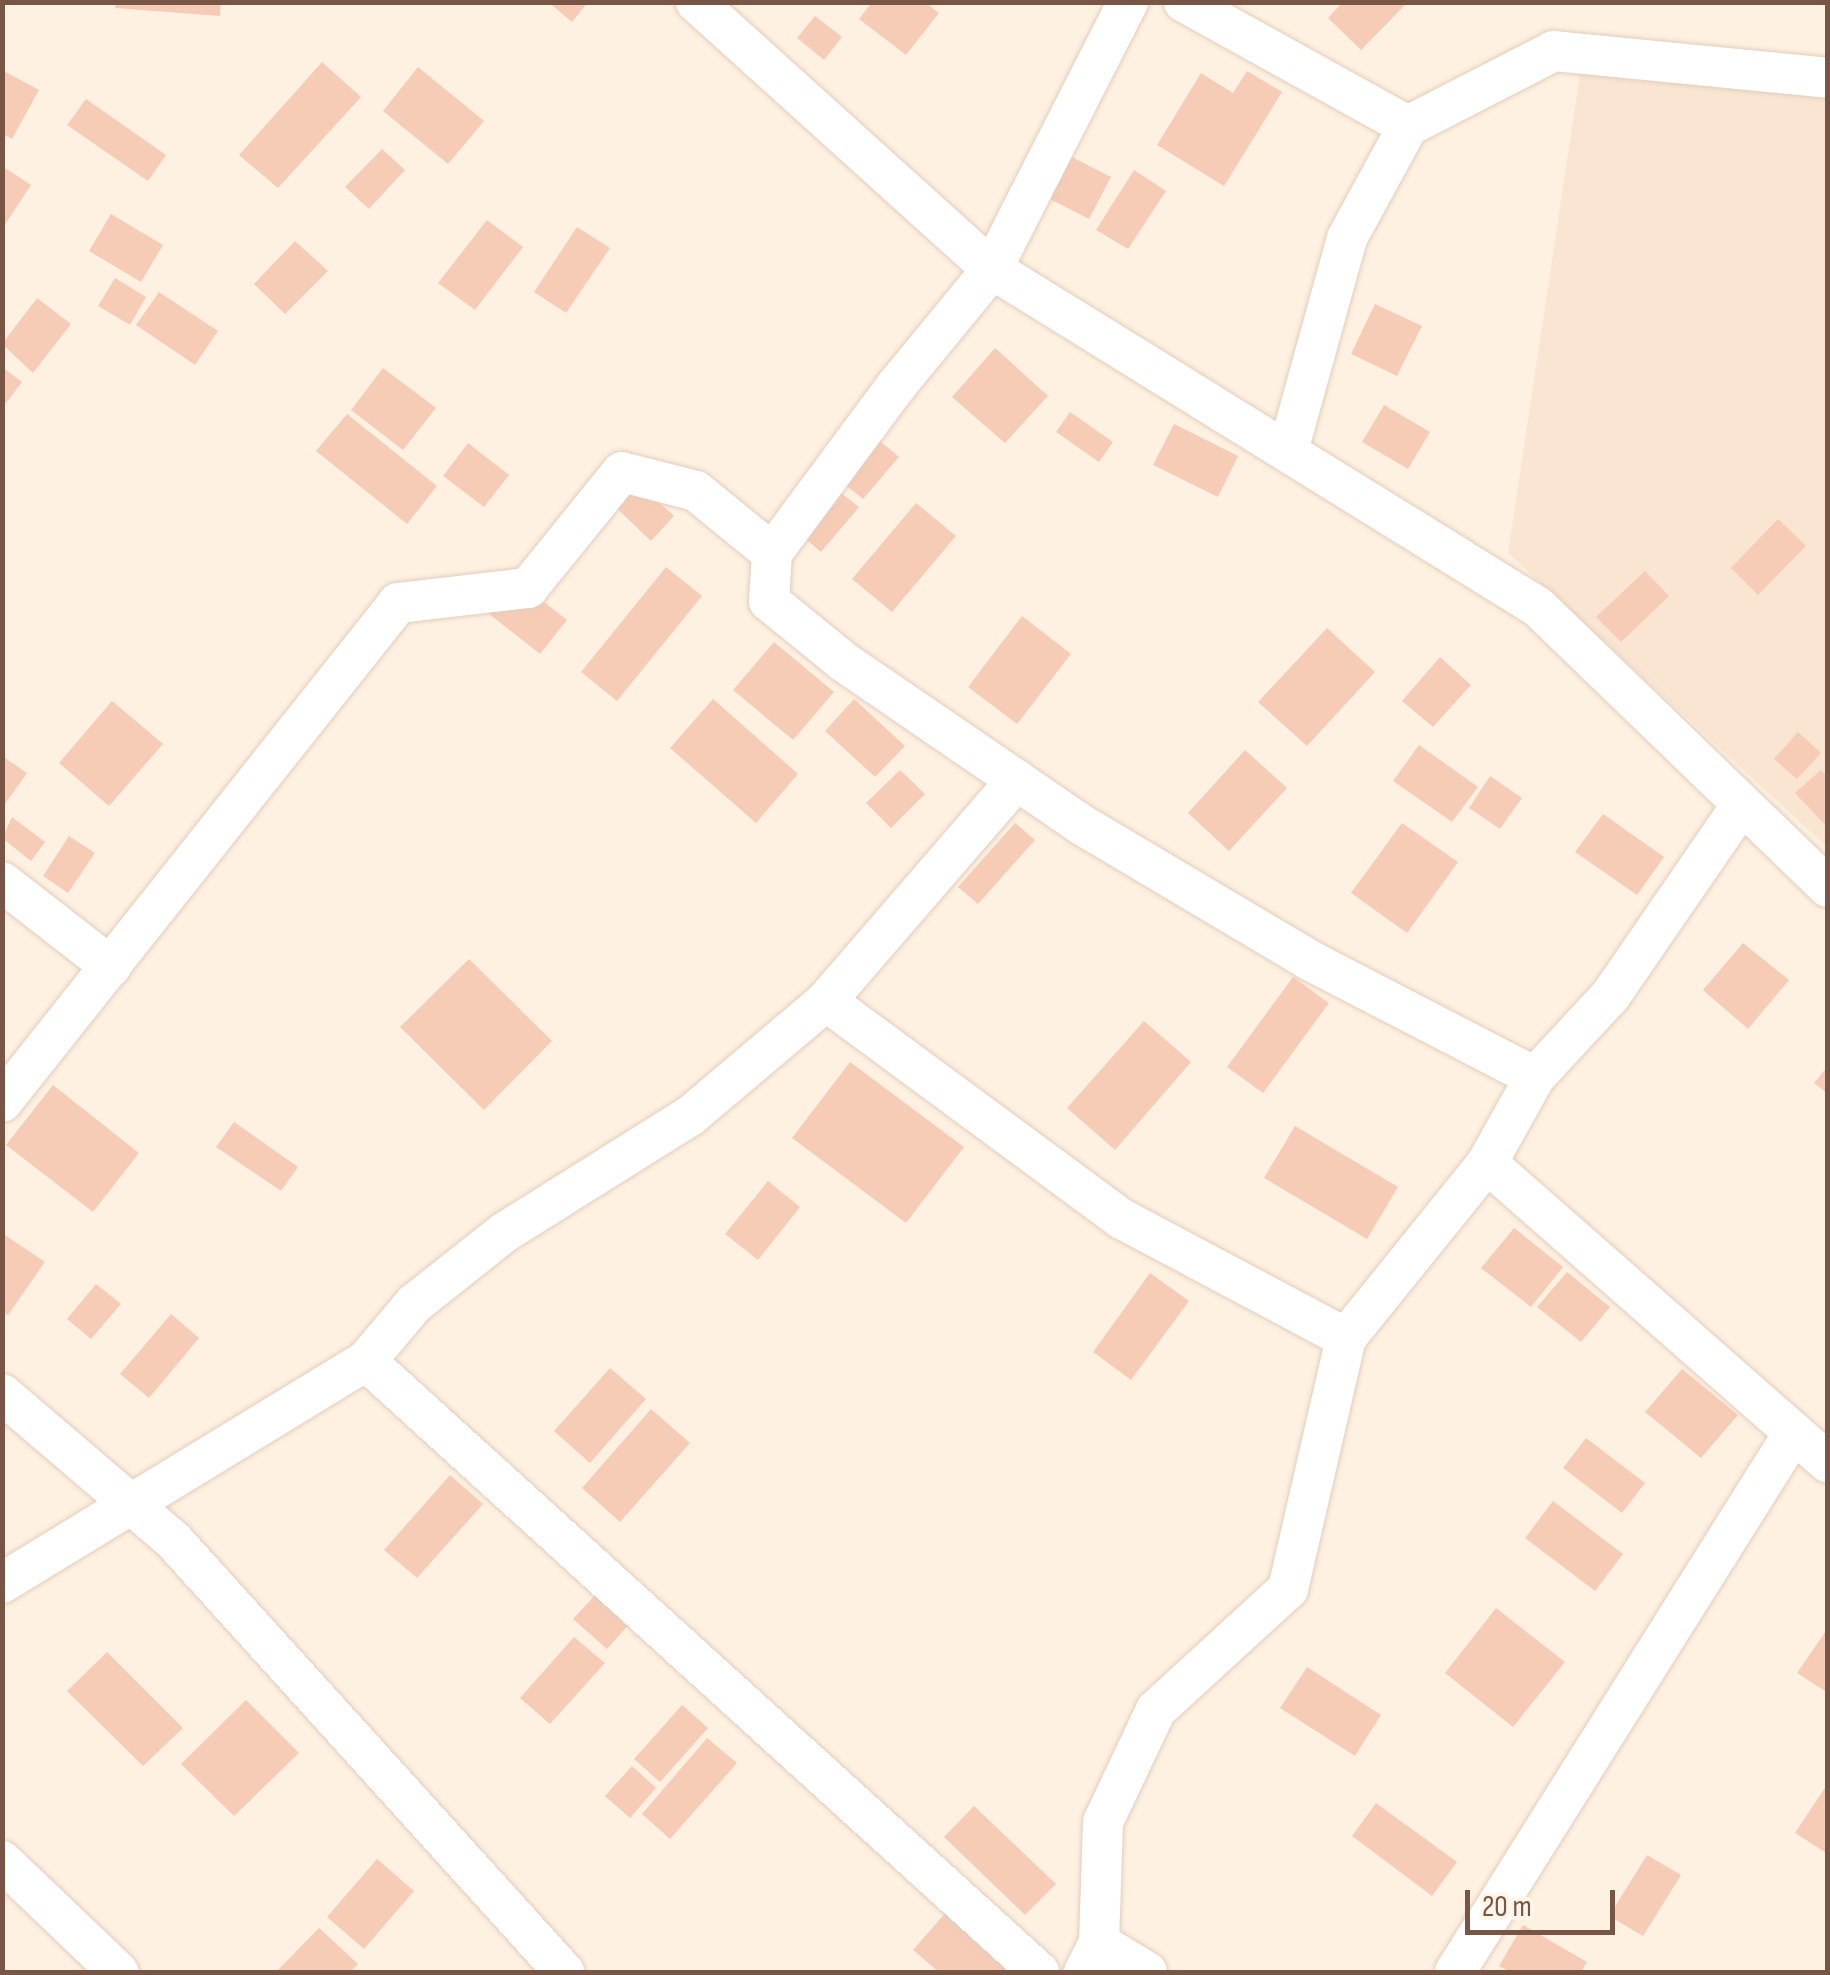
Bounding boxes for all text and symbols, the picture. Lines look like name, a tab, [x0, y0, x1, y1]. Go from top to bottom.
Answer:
scale bar	[1470, 1870, 1620, 1932]
text: 20 m	[1482, 1889, 1532, 1925]

